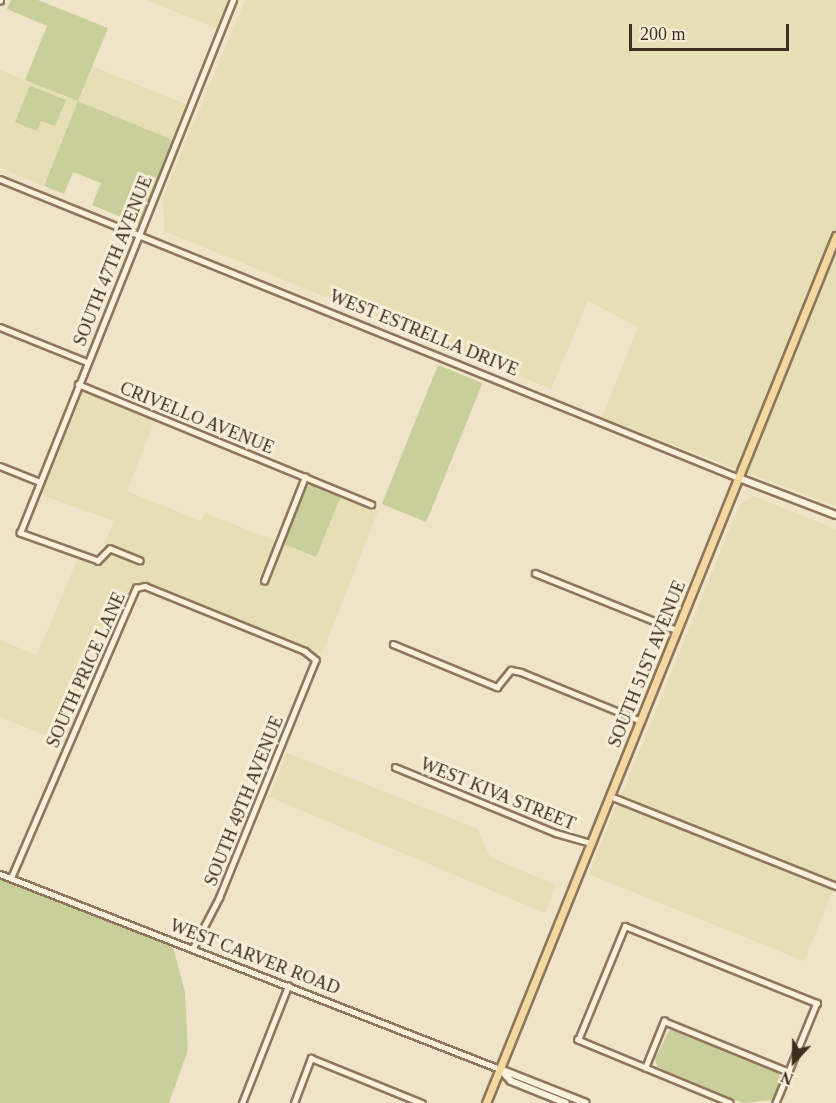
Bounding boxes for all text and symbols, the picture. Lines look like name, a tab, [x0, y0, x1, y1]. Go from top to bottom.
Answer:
scale bar	[632, 12, 792, 50]
text: 200 m	[640, 24, 686, 44]
street label: SOUTH 47TH AVENUE	[69, 172, 157, 350]
street label: WEST ESTRELLA DRIVE	[326, 285, 522, 381]
street label: CRIVELLO AVENUE	[116, 377, 278, 459]
street label: SOUTH 51ST AVENUE	[603, 577, 691, 751]
street label: SOUTH PRICE LANE	[42, 589, 130, 751]
street label: SOUTH 49TH AVENUE	[200, 712, 288, 890]
street label: WEST KIVA STREET	[417, 753, 579, 835]
street label: WEST CARVER ROAD	[167, 915, 343, 999]
north arrow	[764, 1031, 824, 1091]
text: N	[779, 1068, 796, 1088]

